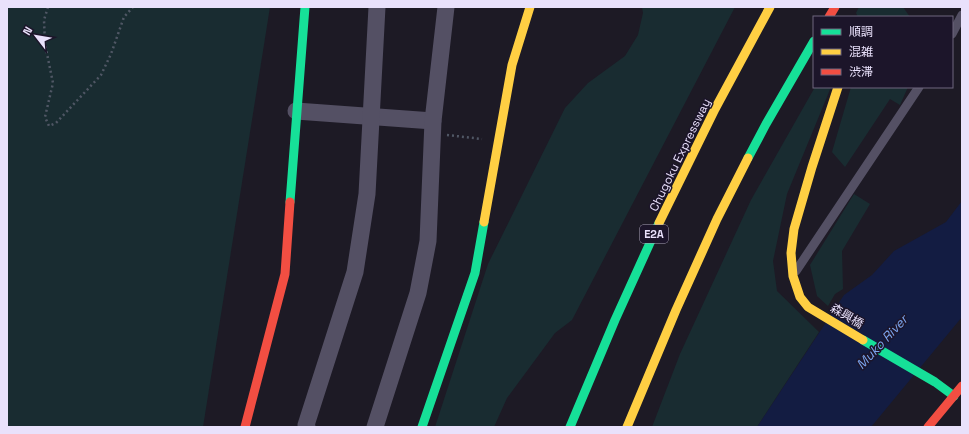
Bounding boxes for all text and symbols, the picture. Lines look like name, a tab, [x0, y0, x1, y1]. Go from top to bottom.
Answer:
north arrow	[16, 16, 56, 56]
legend	[813, 16, 953, 88]
text: N	[20, 24, 35, 38]
text: 順調	[849, 24, 873, 40]
text: 混雑	[849, 44, 873, 60]
text: 渋滞	[849, 64, 873, 80]
street label: Chugoku Expressway	[646, 96, 714, 214]
road number: E2A	[640, 225, 668, 243]
street label: 森興橋	[827, 300, 867, 332]
water label: Muko River	[853, 310, 913, 373]

